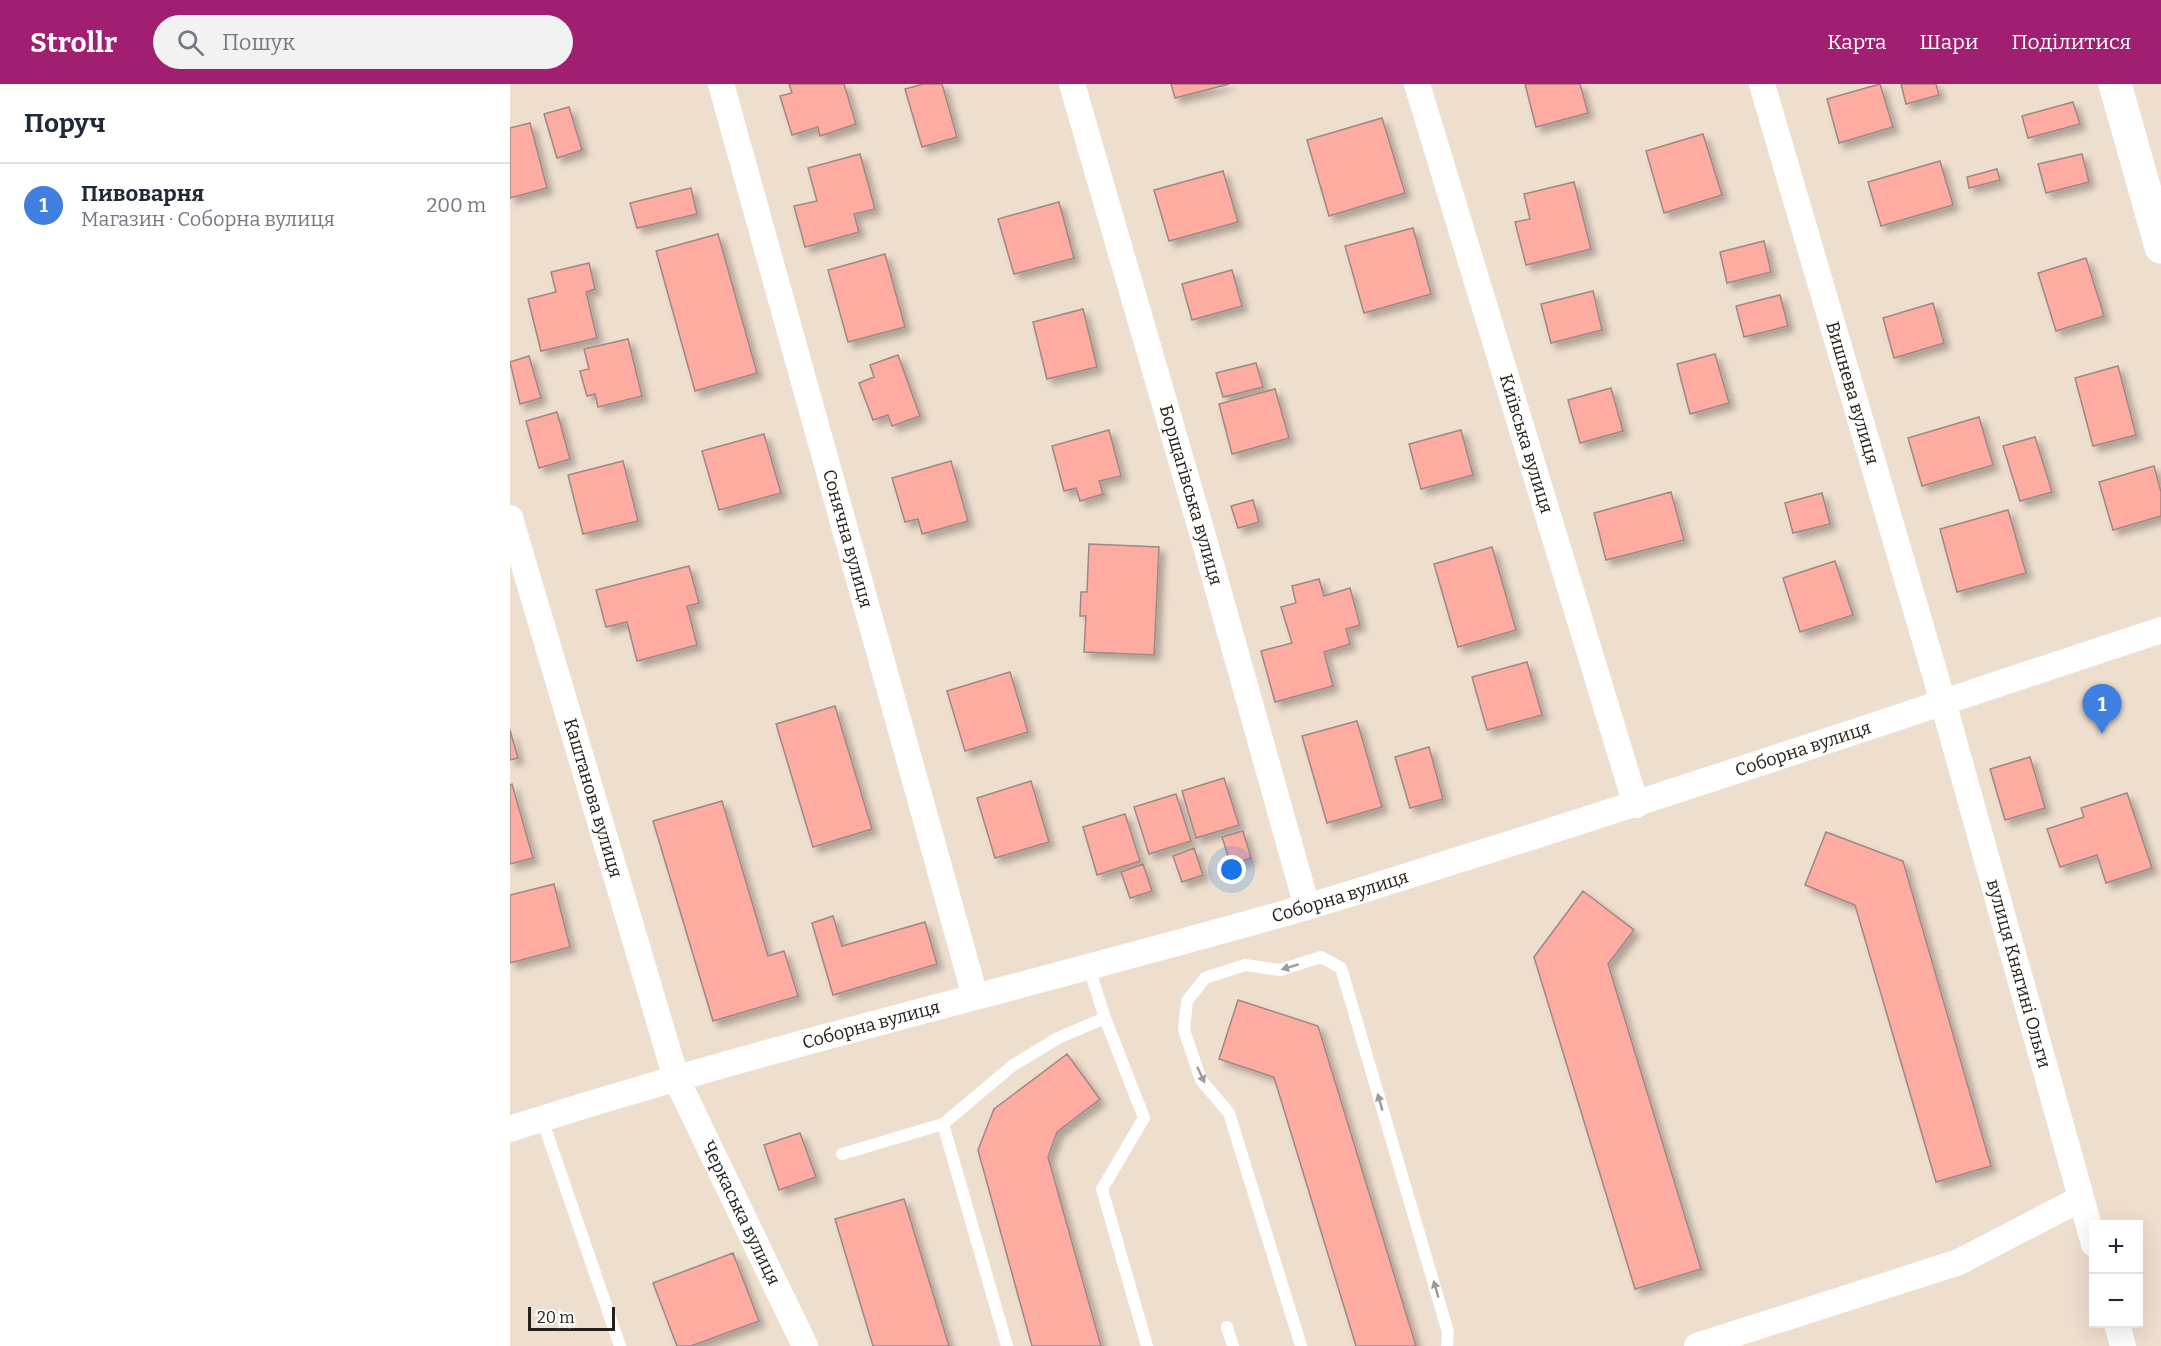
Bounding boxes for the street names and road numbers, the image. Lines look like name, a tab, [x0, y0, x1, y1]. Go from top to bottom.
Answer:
street label: Вишнева вулиця	[1821, 319, 1884, 467]
street label: Київська вулиця	[1495, 371, 1558, 516]
street label: Борщагівська вулиця	[1155, 402, 1227, 588]
street label: Сонячна вулиця	[818, 467, 877, 610]
street label: Каштанова вулиця	[559, 716, 627, 880]
street label: Соборна вулиця	[1732, 716, 1874, 782]
street label: Соборна вулиця	[1269, 865, 1411, 927]
street label: вулиця Княгині Ольги	[1982, 877, 2055, 1071]
street label: Соборна вулиця	[800, 996, 943, 1054]
street label: Черкаська вулиця	[697, 1137, 785, 1289]

